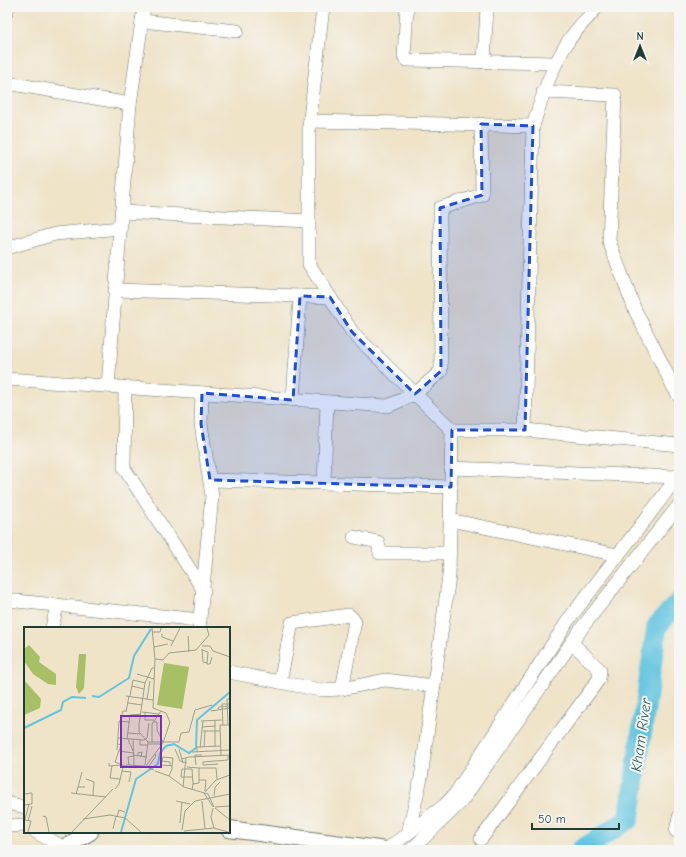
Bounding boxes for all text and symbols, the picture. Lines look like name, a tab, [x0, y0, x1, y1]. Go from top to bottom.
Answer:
north arrow	[620, 26, 660, 66]
text: N	[636, 30, 644, 43]
inset map	[24, 627, 230, 833]
water label: Kham River	[627, 696, 655, 773]
scale bar	[532, 805, 619, 831]
text: 50 m	[538, 812, 566, 826]

